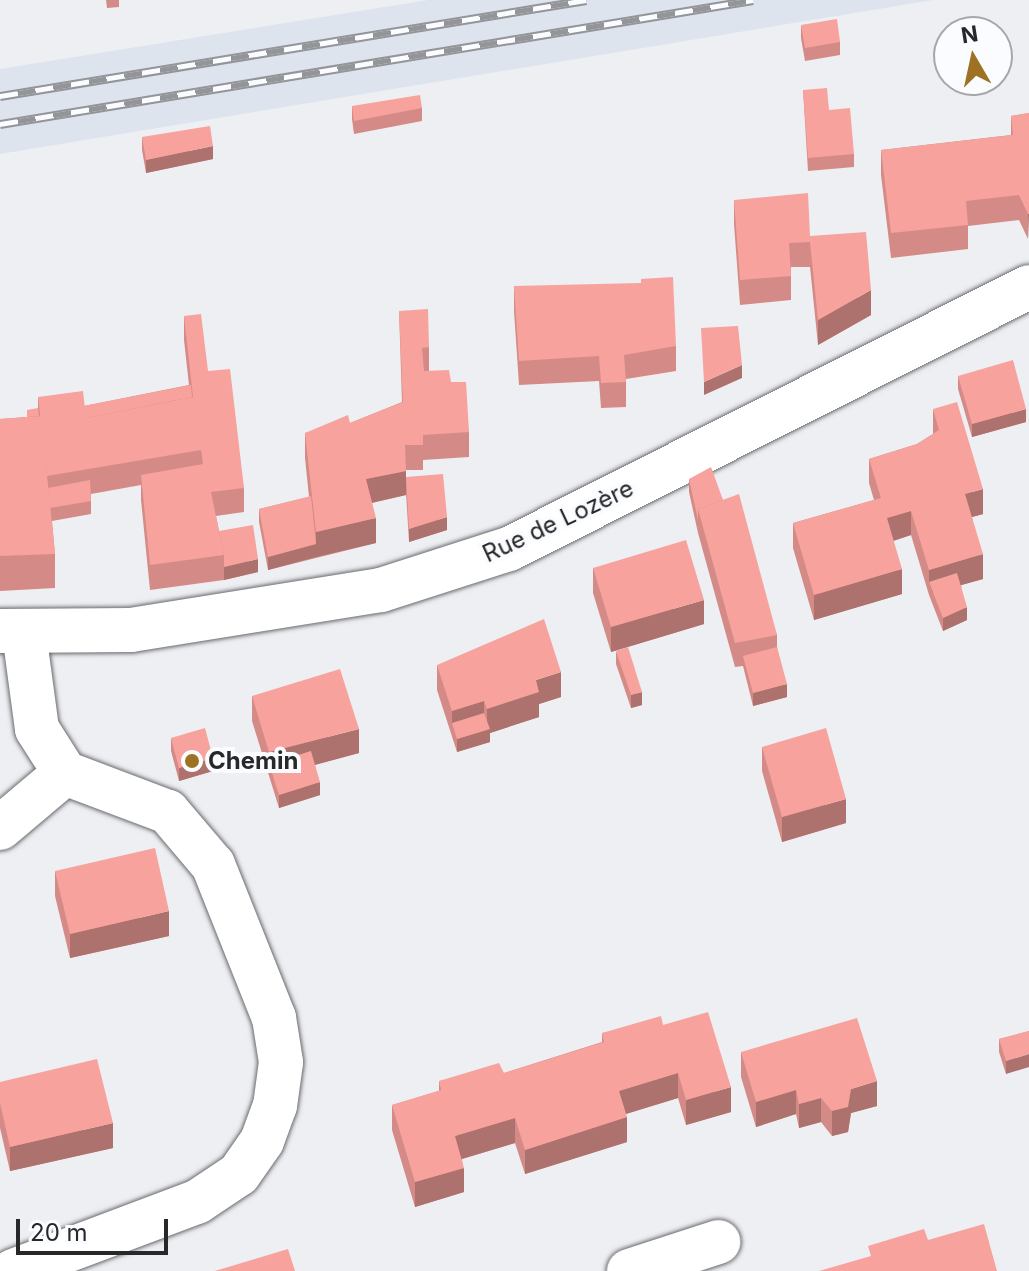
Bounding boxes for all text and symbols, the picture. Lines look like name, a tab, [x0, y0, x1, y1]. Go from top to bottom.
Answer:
north arrow	[933, 16, 1013, 96]
text: N	[959, 20, 980, 48]
street label: Rue de Lozère	[478, 474, 638, 568]
place label: Chemin	[208, 747, 298, 775]
marker: Chemin	[183, 752, 201, 770]
scale bar	[20, 1203, 172, 1253]
text: 20 m	[30, 1218, 88, 1247]

